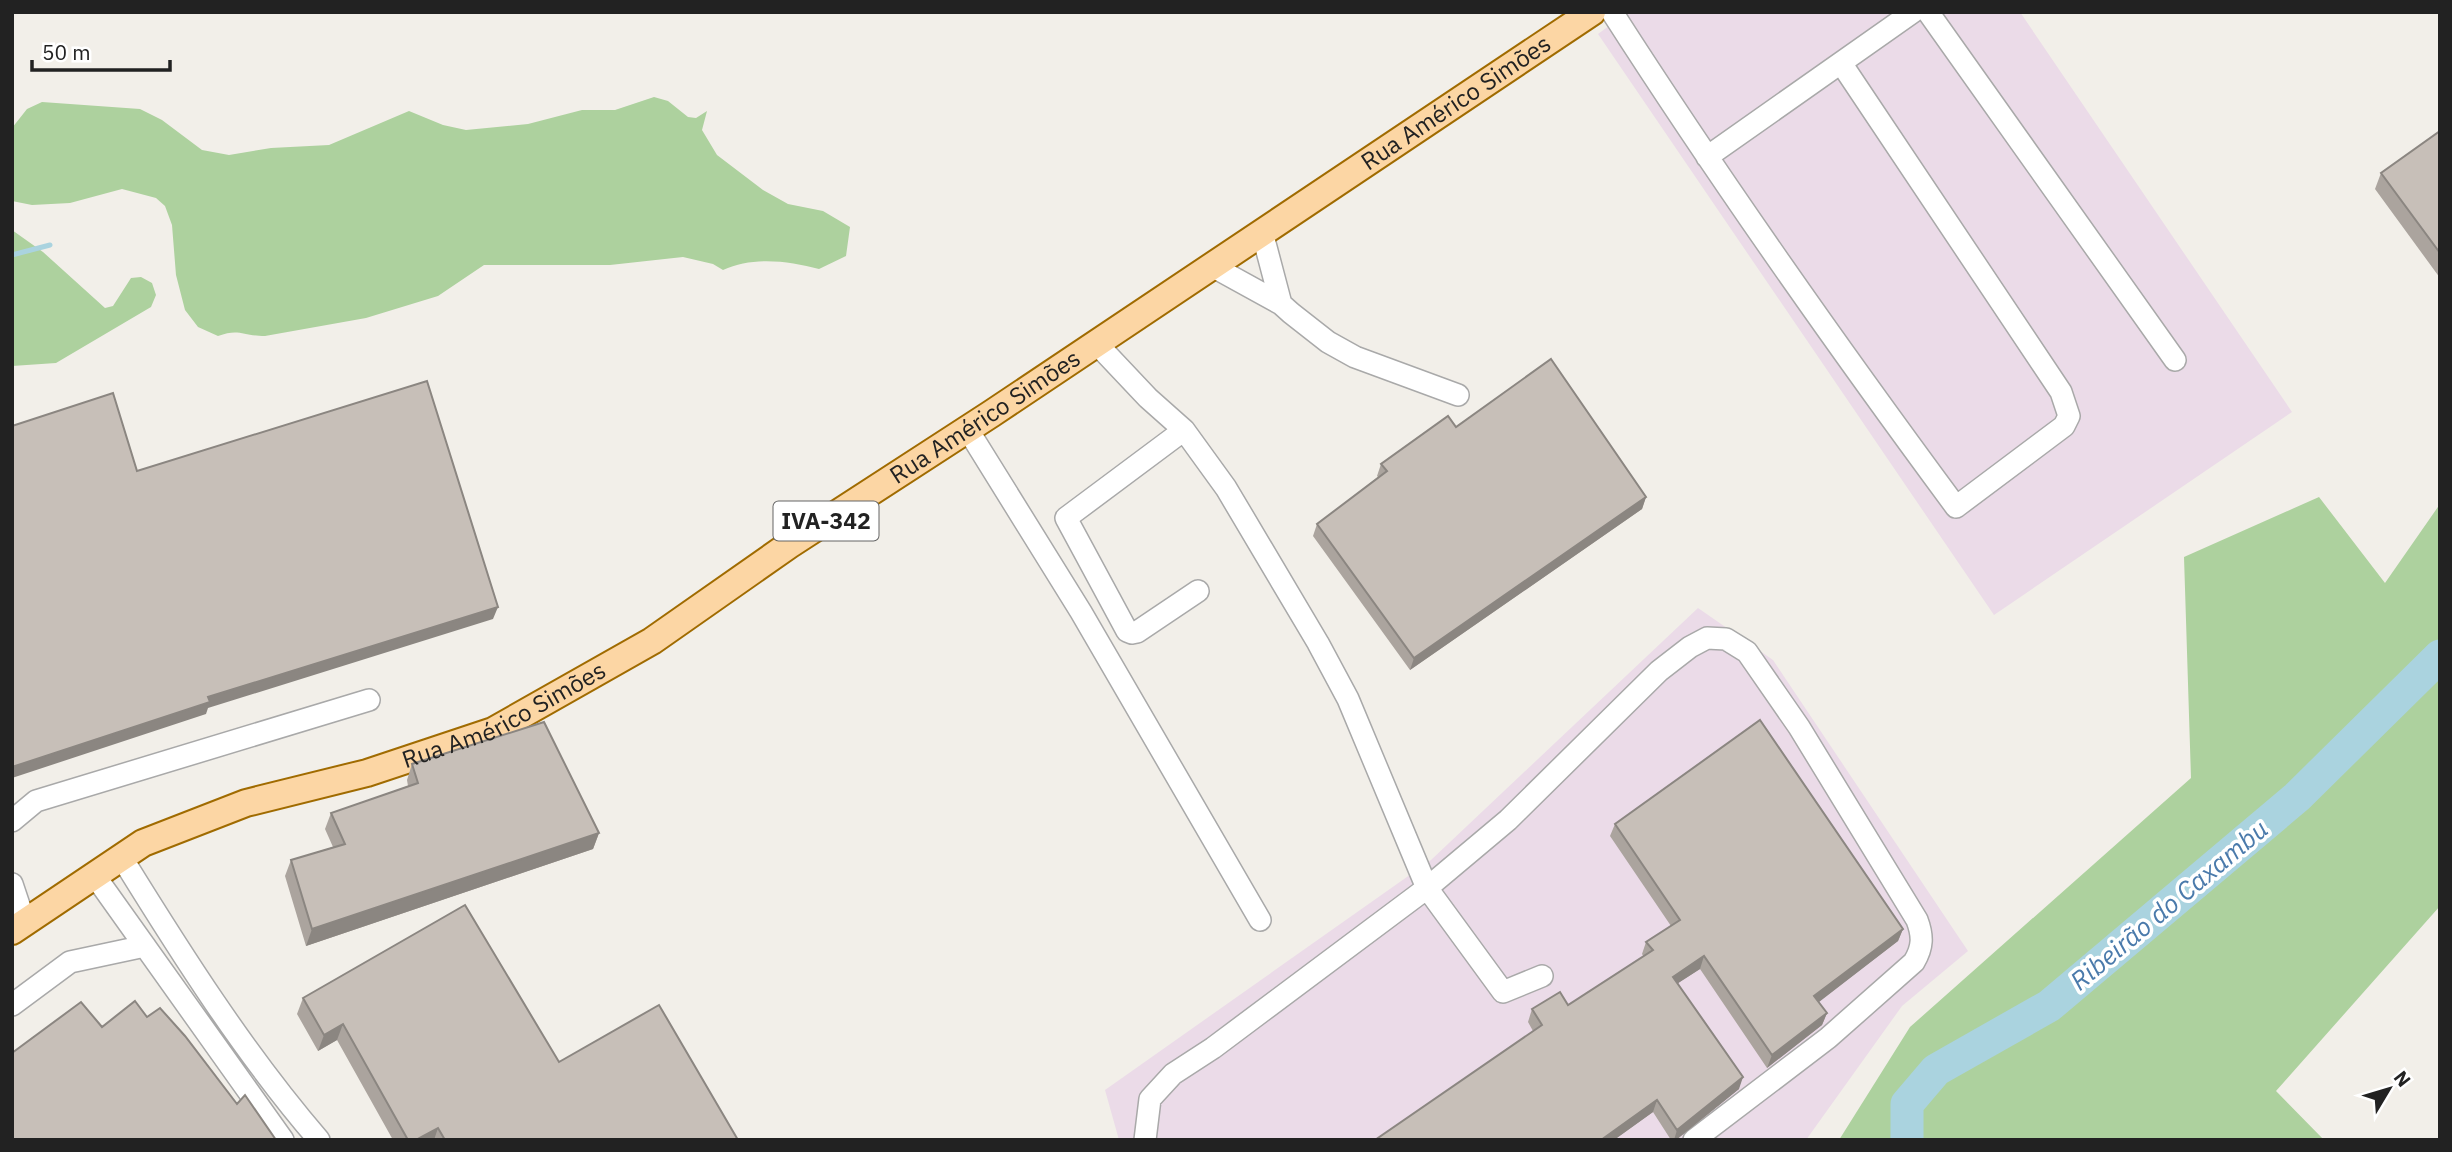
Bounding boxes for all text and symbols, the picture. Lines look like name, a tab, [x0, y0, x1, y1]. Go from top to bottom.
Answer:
street label: Rua Américo Simões	[1354, 27, 1557, 177]
scale bar	[32, 28, 170, 72]
text: 50 m	[42, 38, 91, 66]
street label: Rua Américo Simões	[883, 342, 1086, 491]
road number: IVA-342	[774, 502, 878, 540]
street label: Rua Américo Simões	[398, 653, 611, 775]
water label: Ribeirão do Caxambu	[2062, 811, 2274, 997]
north arrow	[2354, 1054, 2424, 1124]
text: N	[2389, 1066, 2416, 1091]

